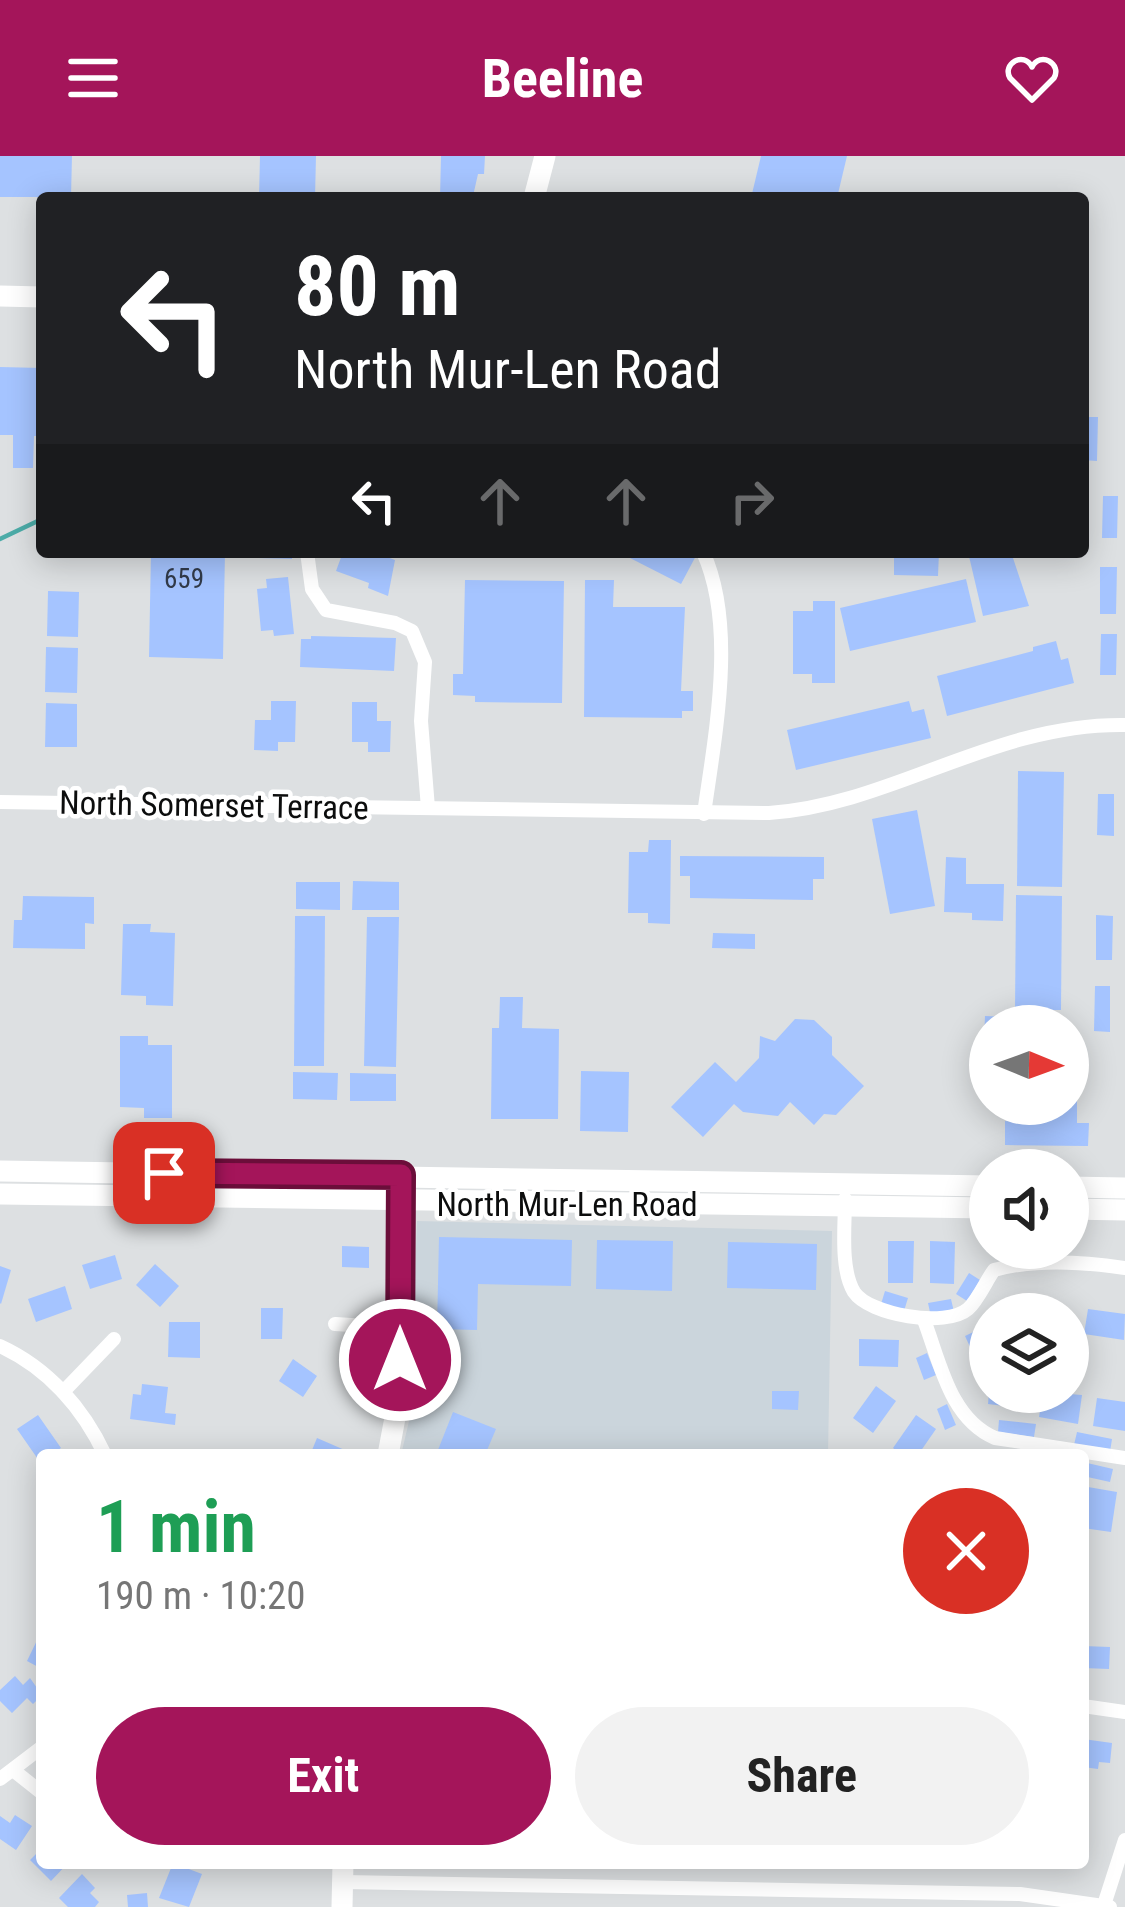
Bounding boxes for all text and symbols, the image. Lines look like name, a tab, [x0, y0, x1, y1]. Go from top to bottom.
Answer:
icon: menu	[60, 45, 126, 111]
icon: heart	[999, 45, 1065, 111]
text: Beeline	[482, 47, 643, 110]
text: 80 m	[294, 237, 461, 336]
icon: left	[96, 240, 252, 396]
text: North Mur-Len Road	[294, 338, 722, 401]
icon: left	[341, 468, 407, 534]
icon: ahead	[467, 468, 533, 534]
icon: ahead	[593, 468, 659, 534]
icon: right	[719, 468, 785, 534]
house number: 659	[164, 563, 204, 595]
street label: North Somerset Terrace	[59, 783, 369, 827]
north arrow	[969, 1005, 1089, 1125]
map controls	[969, 1005, 1089, 1413]
pin	[113, 1122, 215, 1224]
icon: arrive	[131, 1140, 197, 1206]
button: sound	[969, 1149, 1089, 1269]
street label: North Mur-Len Road	[436, 1185, 698, 1224]
button: layers	[969, 1293, 1089, 1413]
position arrow	[337, 1297, 463, 1423]
text: 1 min	[96, 1485, 256, 1570]
button: close	[903, 1488, 1029, 1614]
text: 190 m · 10:20	[96, 1573, 306, 1619]
button: Exit	[96, 1707, 551, 1845]
button: Share	[575, 1707, 1029, 1845]

